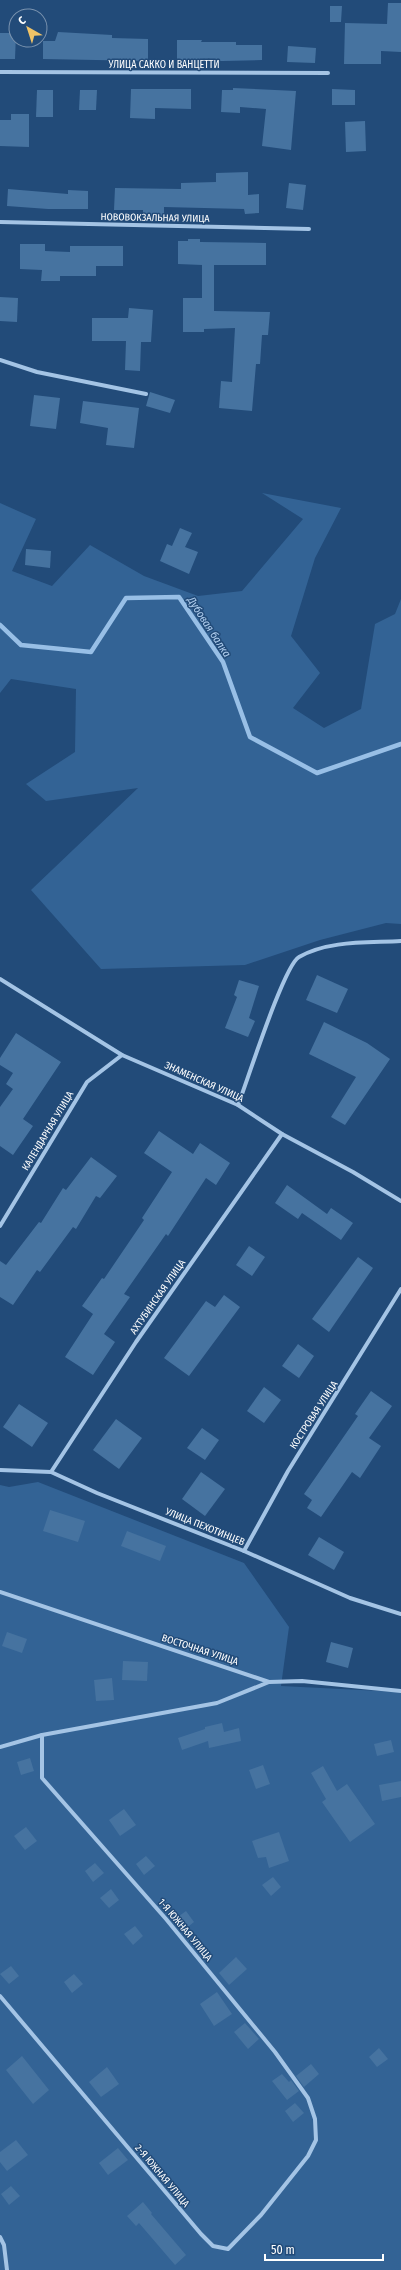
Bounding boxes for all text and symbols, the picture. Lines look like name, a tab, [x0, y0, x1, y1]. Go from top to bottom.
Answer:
north arrow	[8, 8, 48, 48]
text: С	[16, 14, 29, 27]
street label: УЛИЦА САККО И ВАНЦЕТТИ	[108, 59, 219, 71]
street label: НОВОВОКЗАЛЬНАЯ УЛИЦА	[100, 211, 210, 225]
water label: Дубовая балка	[184, 593, 234, 660]
street label: ЗНАМЕНСКАЯ УЛИЦА	[163, 1059, 246, 1105]
street label: КАЛЕНДАРНАЯ УЛИЦА	[20, 1089, 77, 1173]
street label: АХТУБИНСКАЯ УЛИЦА	[128, 1257, 189, 1337]
street label: КОСТРОВАЯ УЛИЦА	[287, 1378, 341, 1451]
street label: УЛИЦА ПЕХОТИНЦЕВ	[163, 1505, 247, 1549]
street label: ВОСТОЧНАЯ УЛИЦА	[160, 1632, 241, 1668]
street label: 1-Я ЮЖНАЯ УЛИЦА	[155, 1896, 215, 1964]
street label: 2-Я ЮЖНАЯ УЛИЦА	[132, 2142, 192, 2210]
scale bar	[265, 2236, 383, 2262]
text: 50 m	[271, 2243, 295, 2257]

